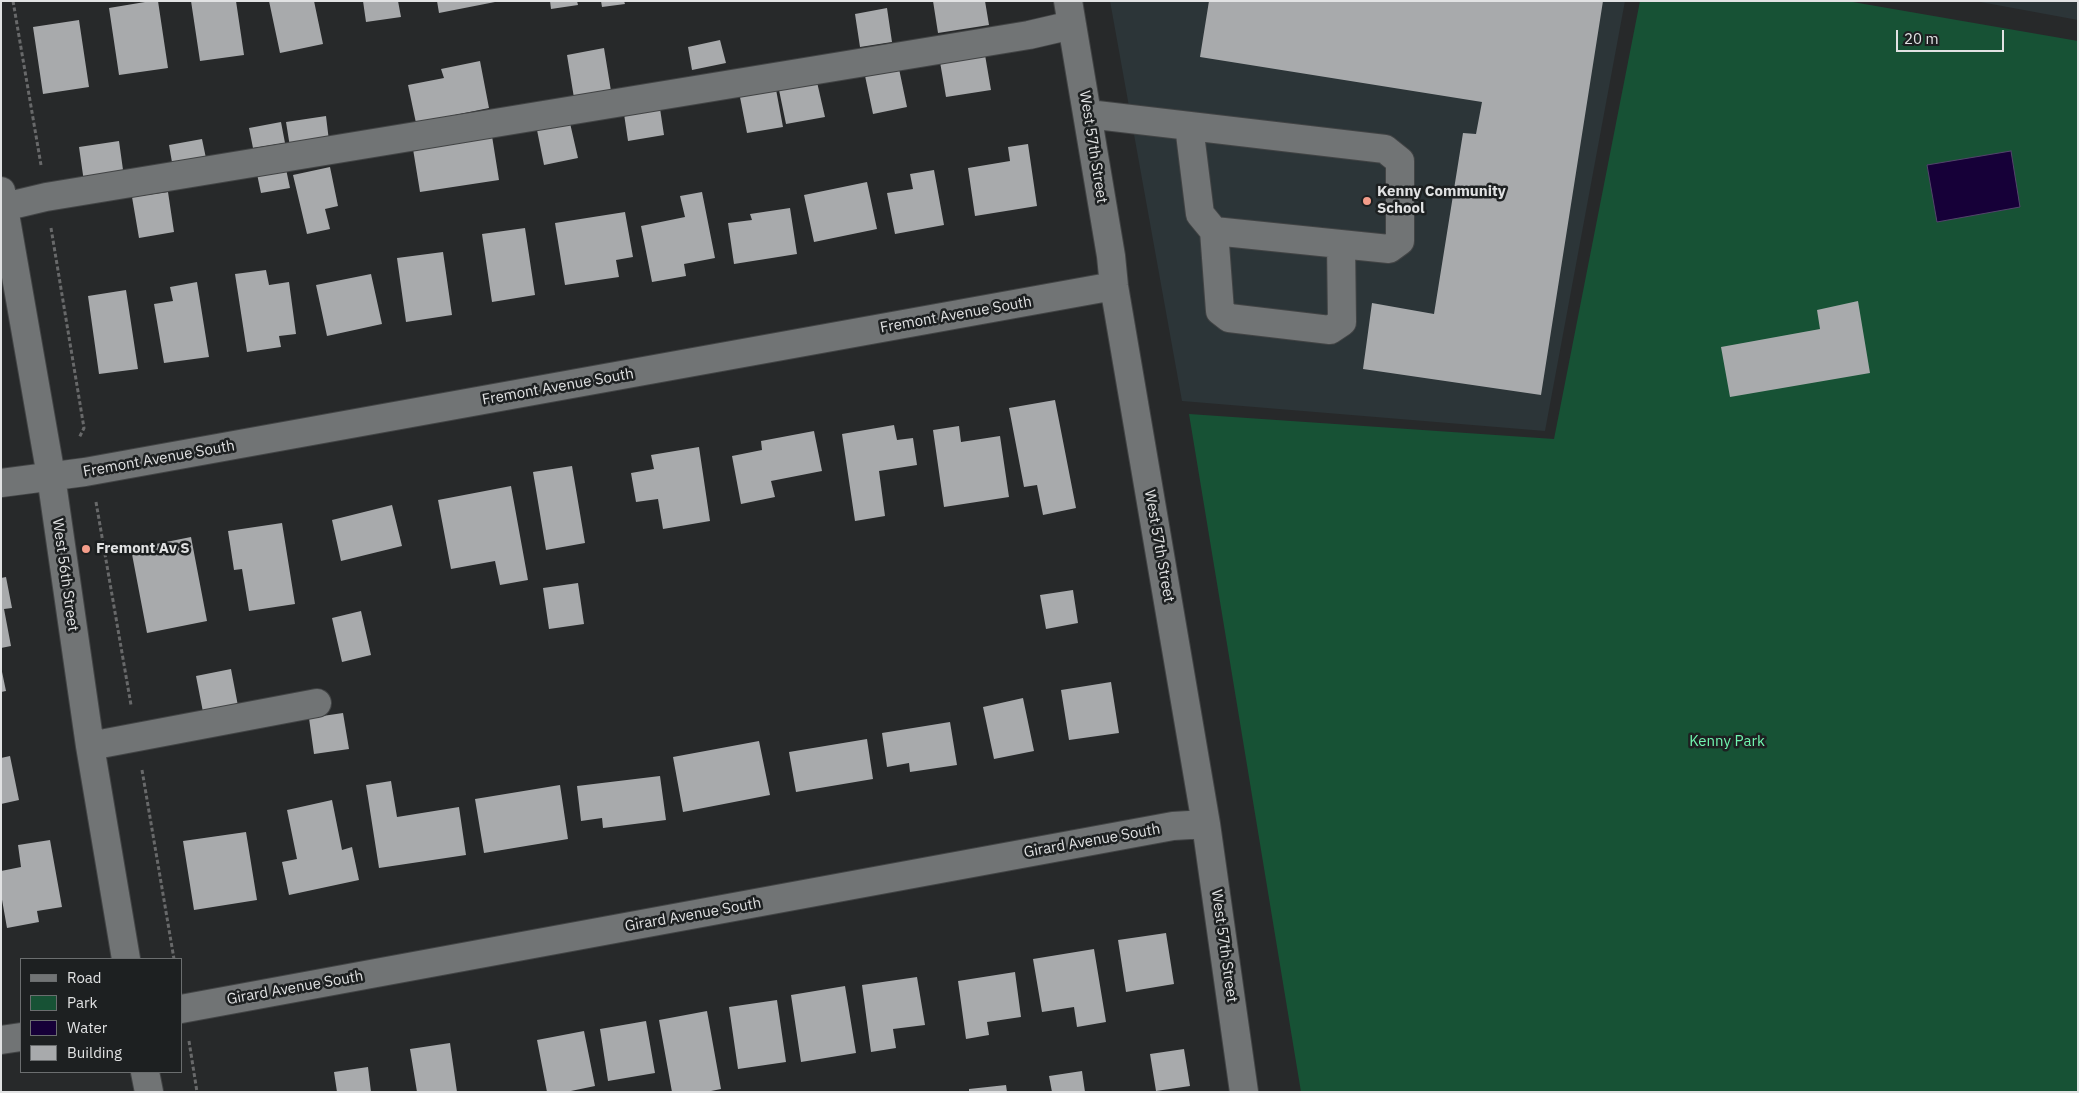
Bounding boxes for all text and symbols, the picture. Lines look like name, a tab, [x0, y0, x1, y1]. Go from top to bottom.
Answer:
scale bar	[1899, 20, 2006, 52]
text: 20 m	[1904, 29, 1939, 48]
street label: West 57th Street	[1075, 89, 1111, 205]
place label: Kenny Community School	[1377, 183, 1506, 218]
marker: Kenny Community School	[1361, 195, 1373, 207]
street label: Fremont Avenue South	[879, 293, 1033, 337]
street label: Fremont Avenue South	[481, 365, 635, 409]
street label: Fremont Avenue South	[82, 437, 236, 481]
street label: West 57th Street	[1140, 488, 1178, 604]
street label: West 56th Street	[48, 517, 82, 633]
place label: Fremont Av S	[96, 540, 190, 558]
marker: Fremont Av S	[80, 543, 92, 555]
park label: Kenny Park	[1689, 733, 1765, 751]
street label: Girard Avenue South	[1022, 820, 1162, 862]
street label: West 57th Street	[1207, 888, 1241, 1004]
street label: Girard Avenue South	[623, 894, 763, 936]
legend	[20, 958, 182, 1073]
street label: Girard Avenue South	[225, 967, 365, 1009]
text: Road	[67, 968, 102, 987]
text: Park	[67, 993, 97, 1012]
text: Water	[67, 1018, 107, 1037]
text: Building	[67, 1043, 122, 1062]

